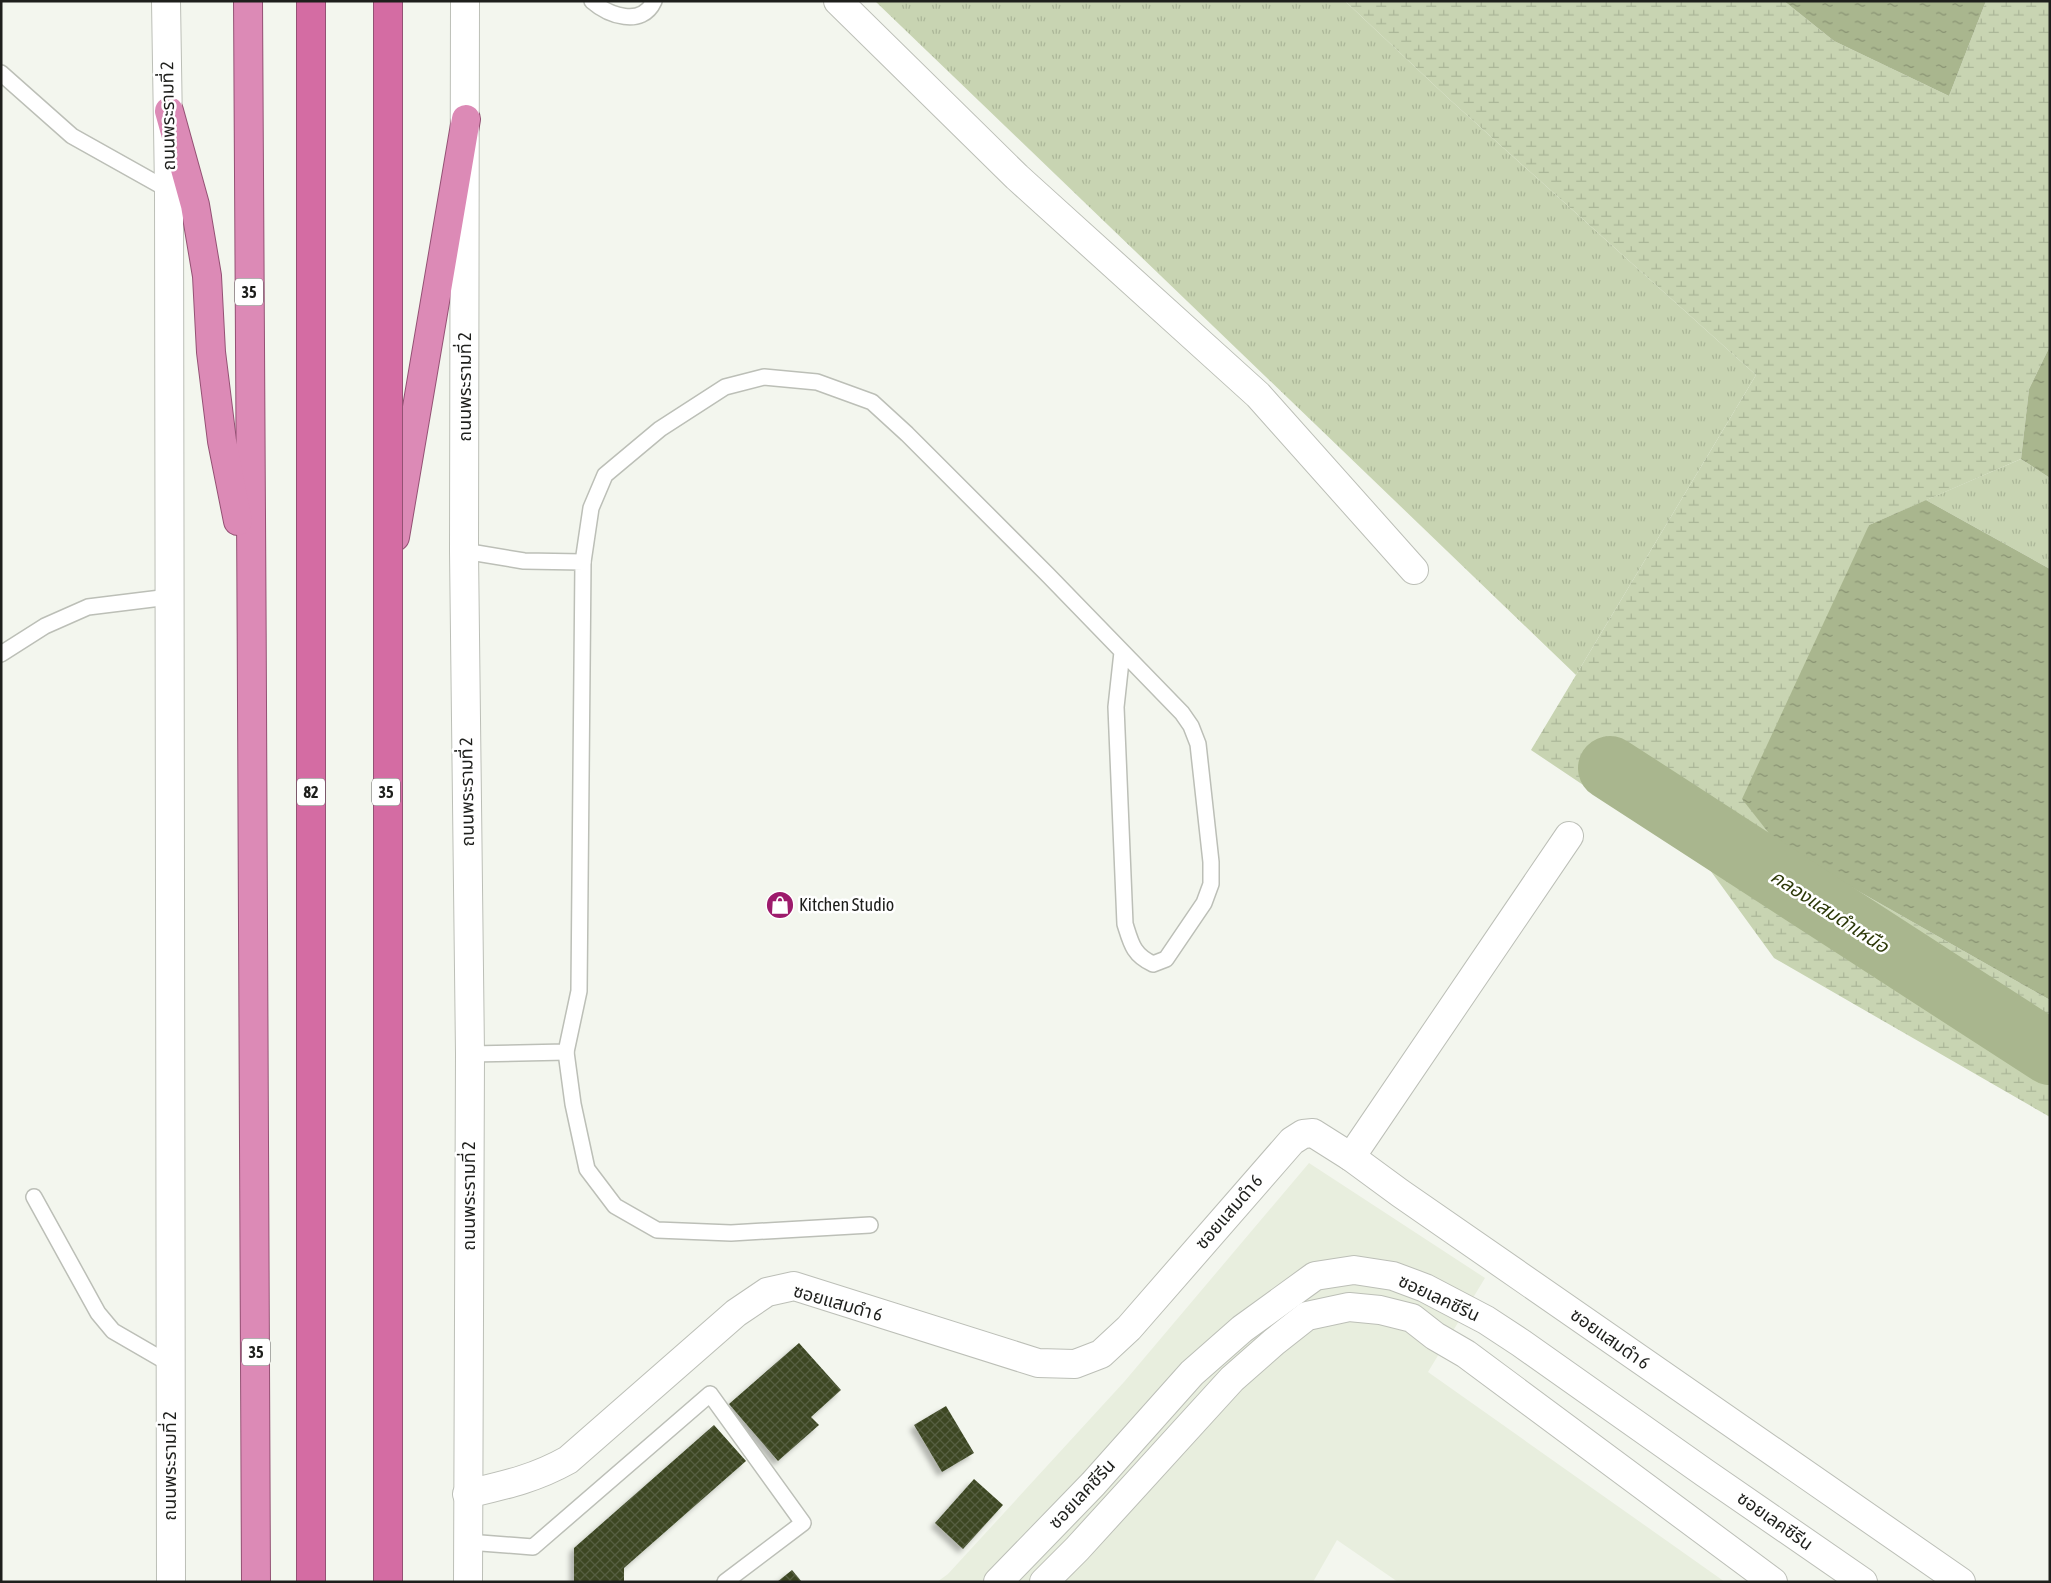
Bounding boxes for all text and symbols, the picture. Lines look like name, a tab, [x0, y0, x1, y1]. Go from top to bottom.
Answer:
street label: ถนนพระรามที่ 2	[154, 61, 179, 171]
road number: 35	[235, 278, 263, 306]
street label: ถนนพระรามที่ 2	[452, 332, 475, 442]
street label: ถนนพระรามที่ 2	[453, 737, 478, 847]
road number: 82	[297, 779, 325, 806]
road number: 35	[372, 779, 400, 806]
water label: คลองแสมดำเหนือ	[1767, 865, 1894, 958]
shop icon: Kitchen Studio	[765, 890, 795, 920]
place label: Kitchen Studio	[799, 894, 894, 915]
street label: ถนนพระรามที่ 2	[456, 1141, 479, 1251]
street label: ซอยแสมดำ 6	[1191, 1170, 1267, 1253]
street label: ซอยเลคซีรีน	[1395, 1270, 1483, 1326]
street label: ซอยแสมดำ 6	[791, 1280, 885, 1325]
street label: ซอยแสมดำ 6	[1567, 1304, 1654, 1374]
road number: 35	[242, 1338, 270, 1365]
street label: ถนนพระรามที่ 2	[157, 1411, 180, 1521]
street label: ซอยเลคซีรีน	[1044, 1455, 1119, 1533]
street label: ซอยเลคซีรีน	[1733, 1487, 1817, 1554]

